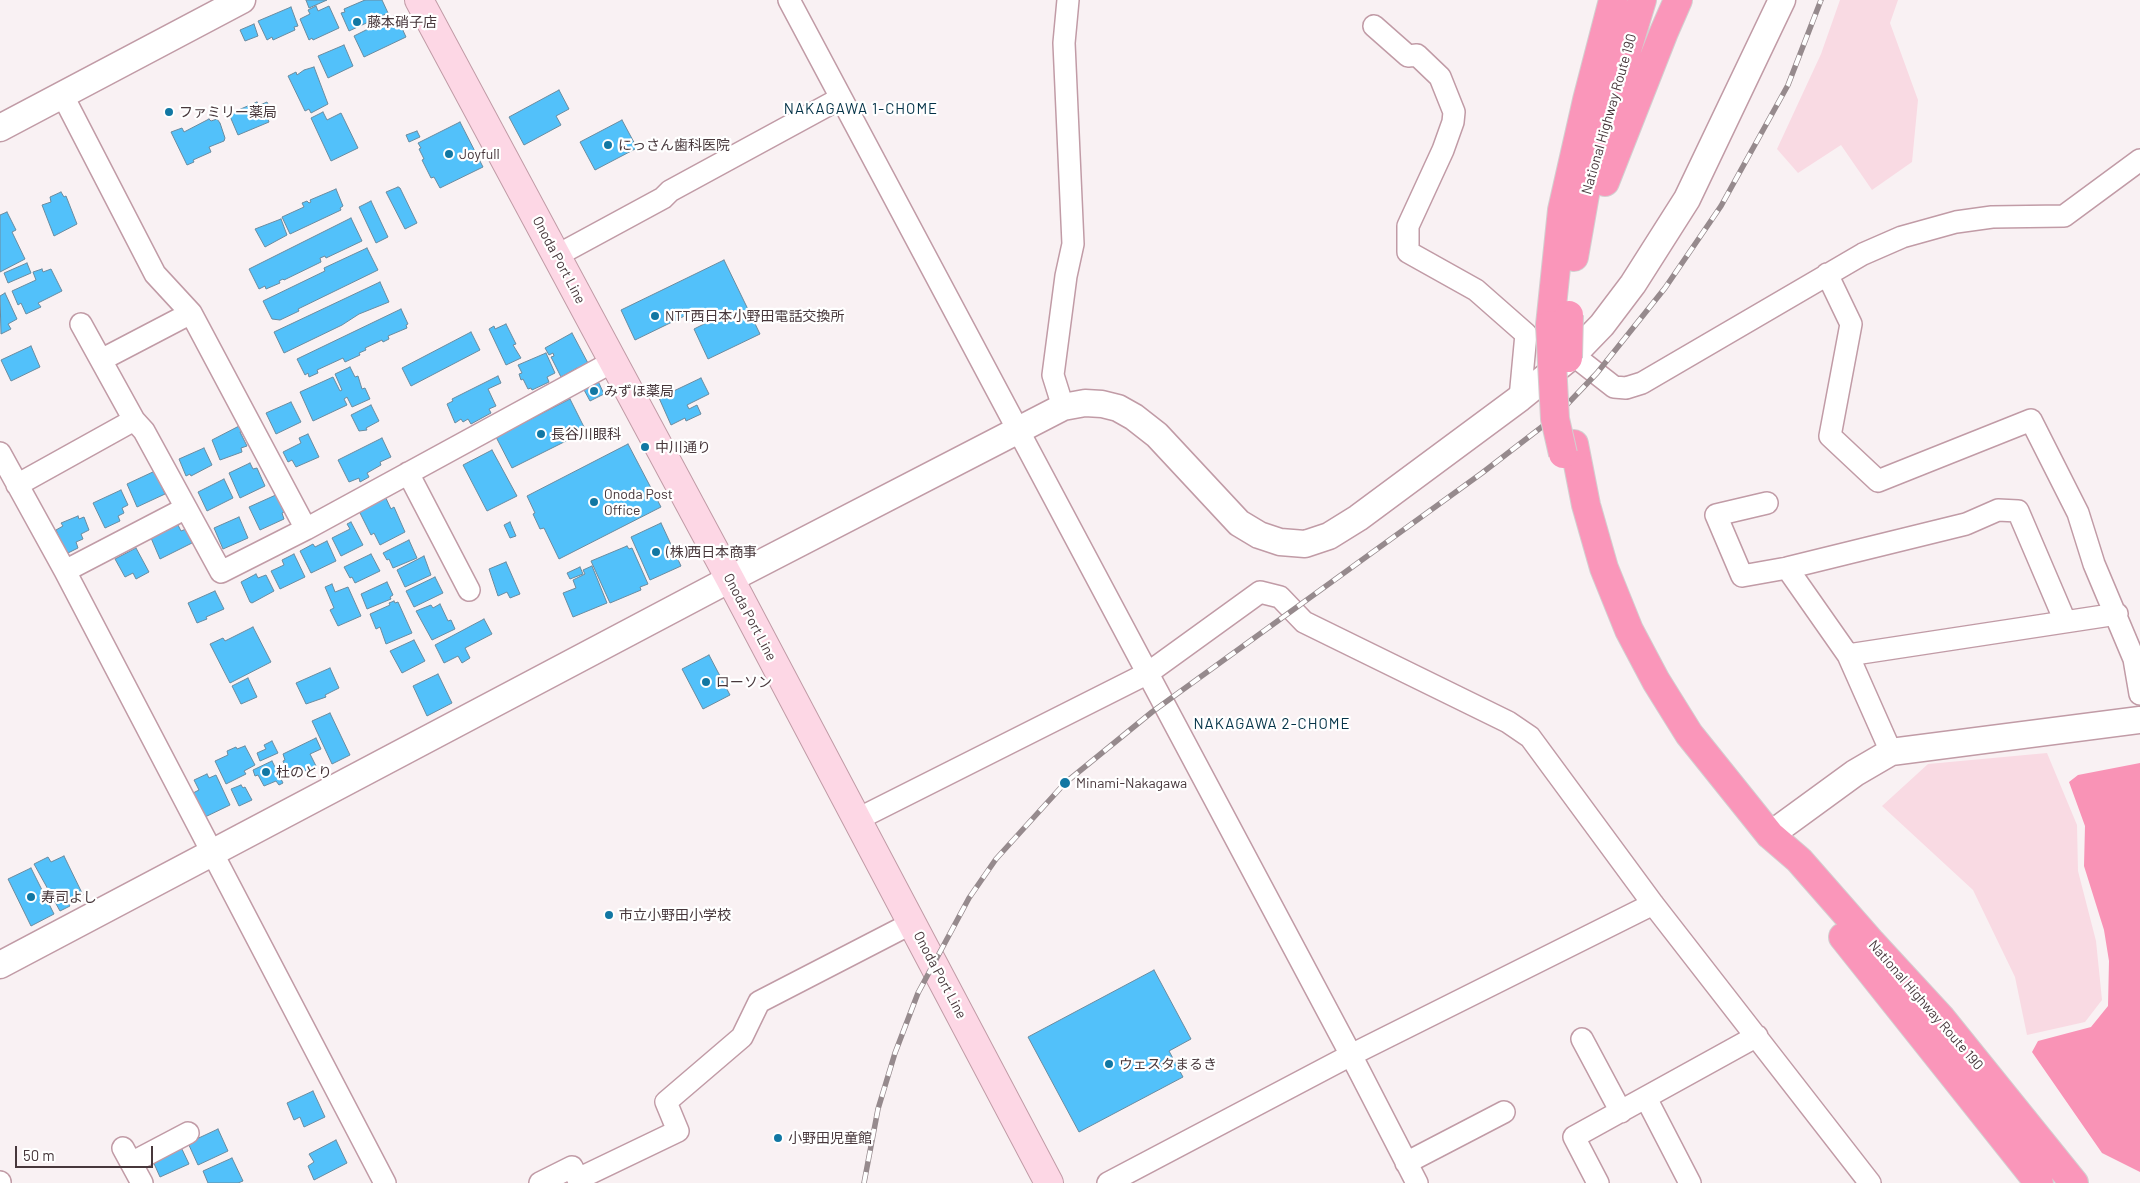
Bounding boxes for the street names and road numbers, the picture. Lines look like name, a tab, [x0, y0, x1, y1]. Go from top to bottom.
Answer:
street label: National Highway Route 190	[1578, 32, 1640, 196]
street label: Onoda Port Line	[529, 213, 589, 307]
street label: Onoda Port Line	[720, 570, 780, 664]
street label: Onoda Port Line	[910, 928, 970, 1022]
street label: National Highway Route 190	[1865, 937, 1987, 1073]

